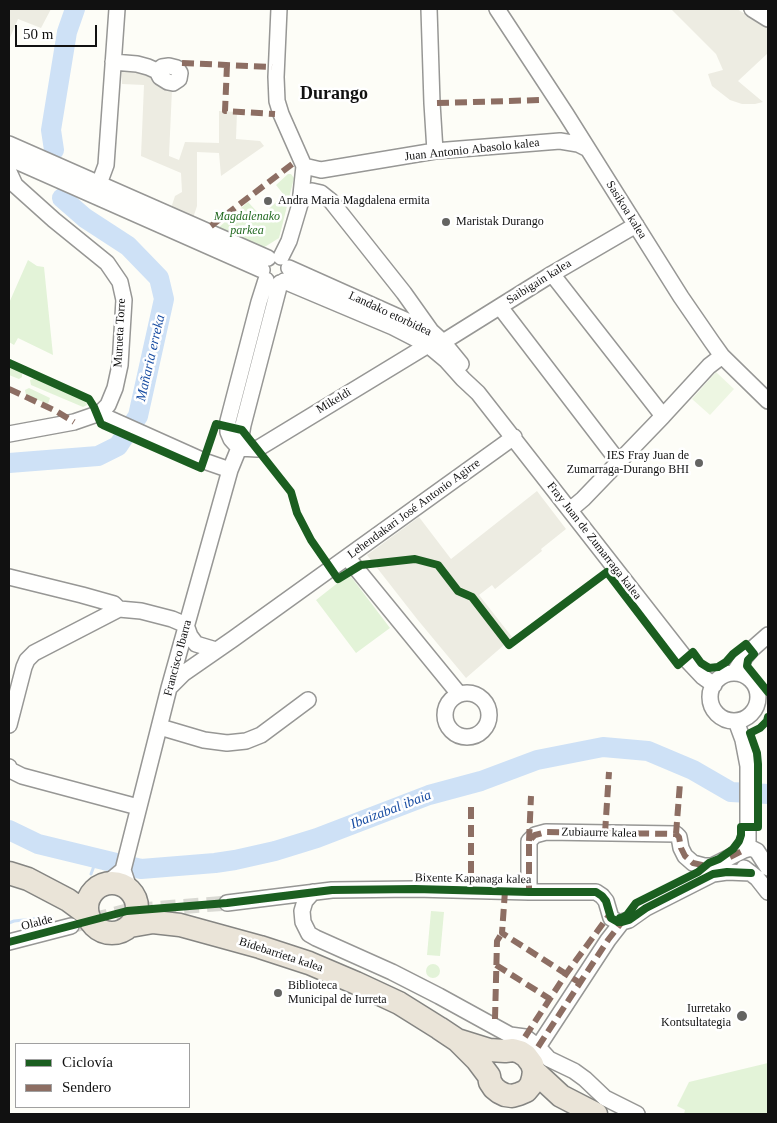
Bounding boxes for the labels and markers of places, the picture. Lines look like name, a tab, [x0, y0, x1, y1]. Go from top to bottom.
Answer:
place label: Andra Maria Magdalena ermita	[278, 194, 430, 208]
marker: Andra Maria Magdalena ermita	[262, 195, 274, 207]
place label: Maristak Durango	[456, 215, 544, 229]
marker: Maristak Durango	[440, 216, 452, 228]
place label: IES Fray Juan de Zumarraga-Durango BHI	[567, 449, 689, 477]
marker: IES Fray Juan de Zumarraga-Durango BHI	[693, 457, 705, 469]
place label: Biblioteca Municipal de Iurreta	[288, 979, 387, 1007]
marker: Biblioteca Municipal de Iurreta	[272, 987, 284, 999]
place label: Iurretako Kontsultategia	[661, 1002, 731, 1030]
marker: Iurretako Kontsultategia	[735, 1009, 749, 1023]

